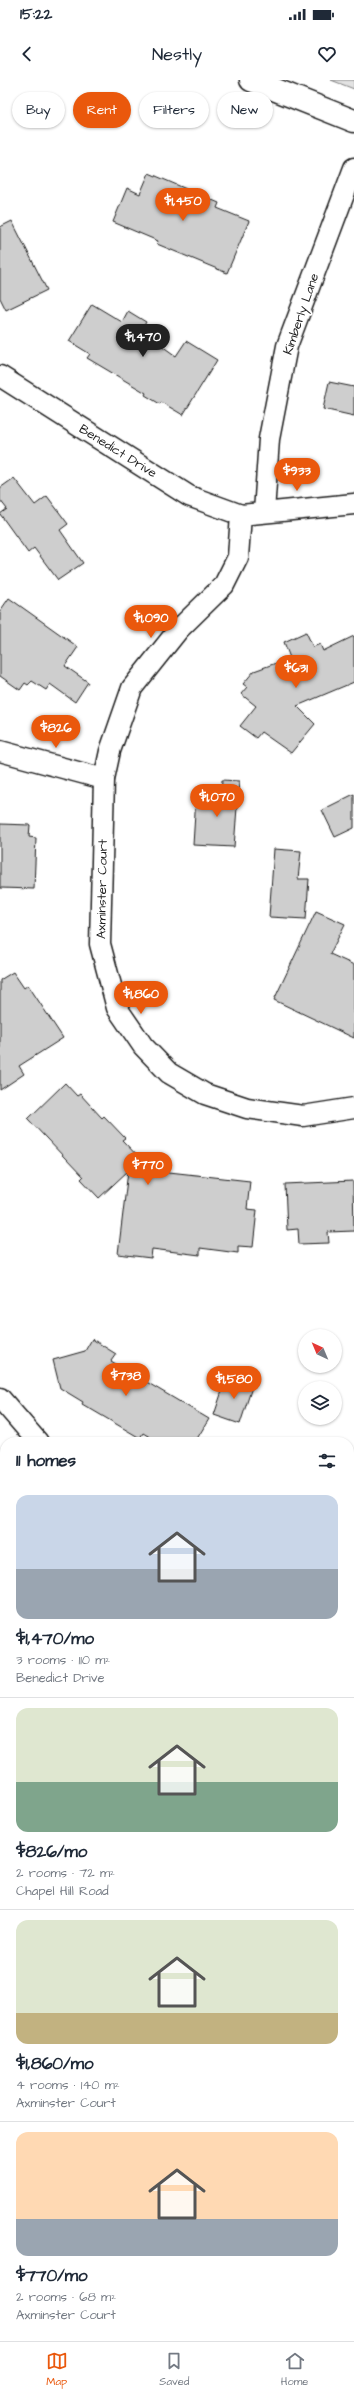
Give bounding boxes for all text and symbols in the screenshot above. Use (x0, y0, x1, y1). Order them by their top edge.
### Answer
text: 15:22 (20, 4, 52, 25)
text: Nestly (152, 42, 202, 67)
icon: back (16, 43, 38, 65)
icon: heart (316, 43, 338, 65)
chip: Buy (12, 92, 65, 128)
chip: Rent (73, 92, 131, 128)
chip: Filters (139, 92, 209, 128)
chip: New (217, 92, 273, 128)
pin: $1,450 (150, 188, 216, 222)
text: $1,450 (164, 192, 202, 210)
street label: Kimberly Lane (279, 271, 324, 357)
pin: $1,470 (110, 324, 176, 358)
text: $1,470 (125, 328, 161, 346)
street label: Benedict Drive (76, 420, 160, 482)
pin: $933 (273, 458, 321, 492)
text: $933 (283, 462, 311, 480)
pin: $1,090 (118, 605, 184, 639)
text: $1,090 (133, 609, 169, 627)
pin: $631 (272, 655, 320, 689)
text: $631 (284, 659, 308, 677)
pin: $826 (32, 715, 80, 749)
text: $826 (40, 719, 72, 737)
pin: $1,070 (184, 784, 250, 818)
text: $1,070 (199, 788, 235, 806)
street label: Axminster Court (92, 838, 112, 939)
pin: $1,860 (108, 981, 174, 1015)
text: $1,860 (123, 985, 159, 1003)
pin: $770 (124, 1152, 172, 1186)
text: $770 (132, 1156, 164, 1174)
north arrow (298, 1329, 342, 1373)
map controls (298, 1329, 342, 1425)
pin: $738 (102, 1363, 150, 1397)
pin: $1,580 (201, 1366, 267, 1400)
text: $738 (111, 1367, 141, 1385)
text: $1,580 (215, 1370, 253, 1388)
button: layers (298, 1381, 342, 1425)
text: 11 homes (16, 1449, 76, 1473)
icon: filters (316, 1450, 338, 1472)
icon: home (141, 1521, 213, 1593)
text: $1,470/mo (16, 1627, 94, 1651)
text: 3 rooms · 110 m² (16, 1651, 110, 1669)
text: Benedict Drive (16, 1669, 104, 1687)
icon: home (141, 1734, 213, 1806)
text: $826/mo (16, 1840, 87, 1864)
text: 2 rooms · 72 m² (16, 1864, 115, 1882)
text: Chapel Hill Road (16, 1882, 109, 1900)
icon: home (141, 1946, 213, 2018)
text: $1,860/mo (16, 2052, 94, 2076)
text: 4 rooms · 140 m² (16, 2076, 120, 2094)
text: Axminster Court (16, 2094, 116, 2112)
icon: home (141, 2158, 213, 2230)
text: $770/mo (16, 2264, 88, 2288)
text: 2 rooms · 68 m² (16, 2288, 116, 2306)
text: Axminster Court (16, 2306, 116, 2324)
tab: Map (46, 2350, 68, 2389)
tab: Saved (159, 2350, 189, 2389)
tab: Home (281, 2350, 308, 2389)

